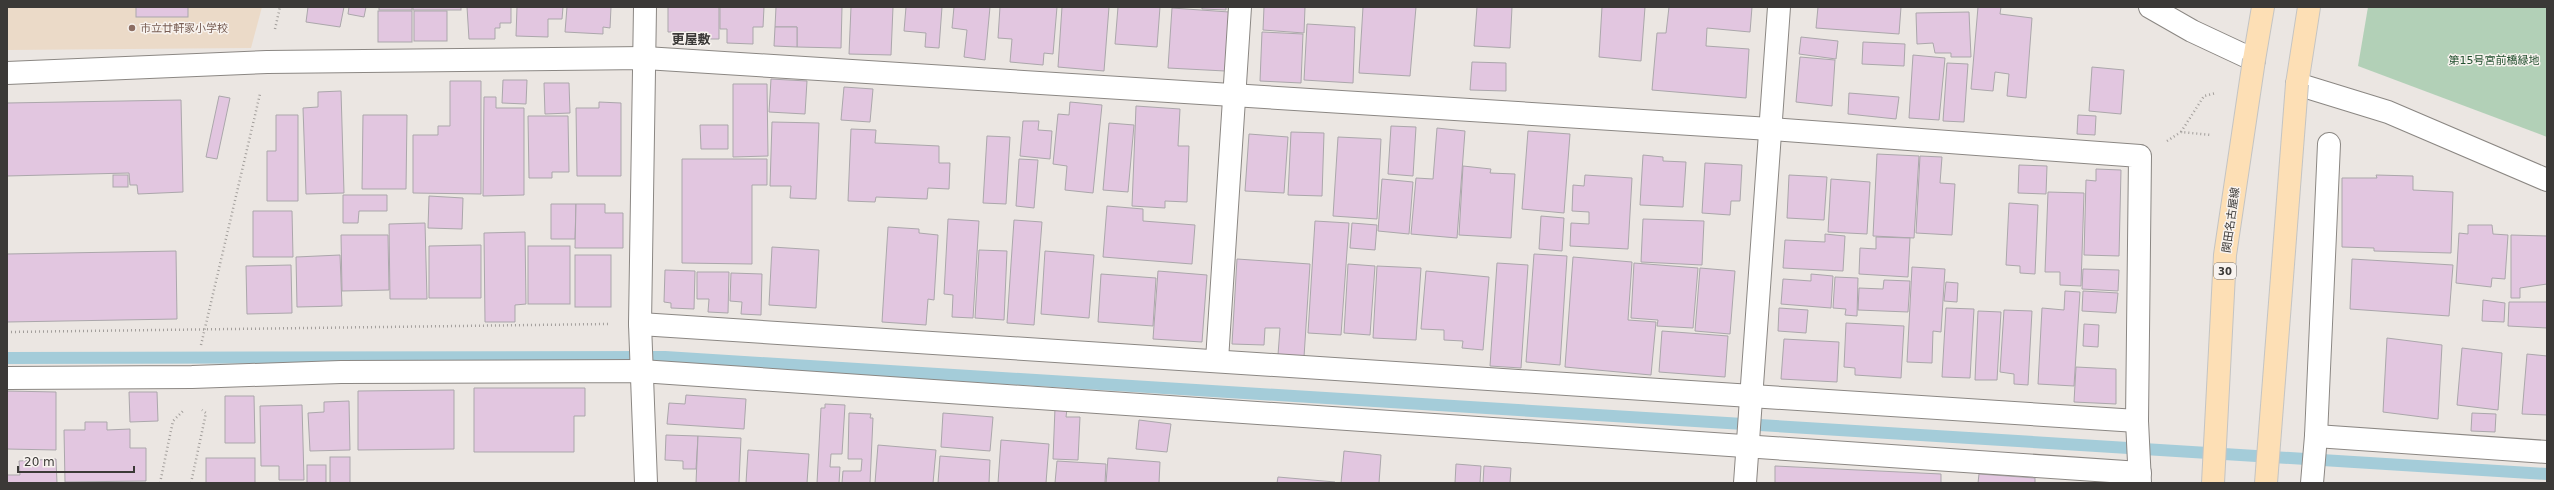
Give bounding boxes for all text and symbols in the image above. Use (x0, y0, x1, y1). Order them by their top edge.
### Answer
place label: 市立廿軒家小学校 (140, 22, 228, 35)
marker: 市立廿軒家小学校 (127, 23, 137, 33)
district label: 更屋敷 (671, 32, 711, 47)
park label: 第15号宮前橋緑地 (2449, 54, 2540, 67)
street label: 関田名古屋線 (2220, 186, 2242, 254)
road number: 30 (2214, 263, 2236, 279)
scale bar (18, 448, 134, 474)
text: 20 m (24, 455, 55, 469)

